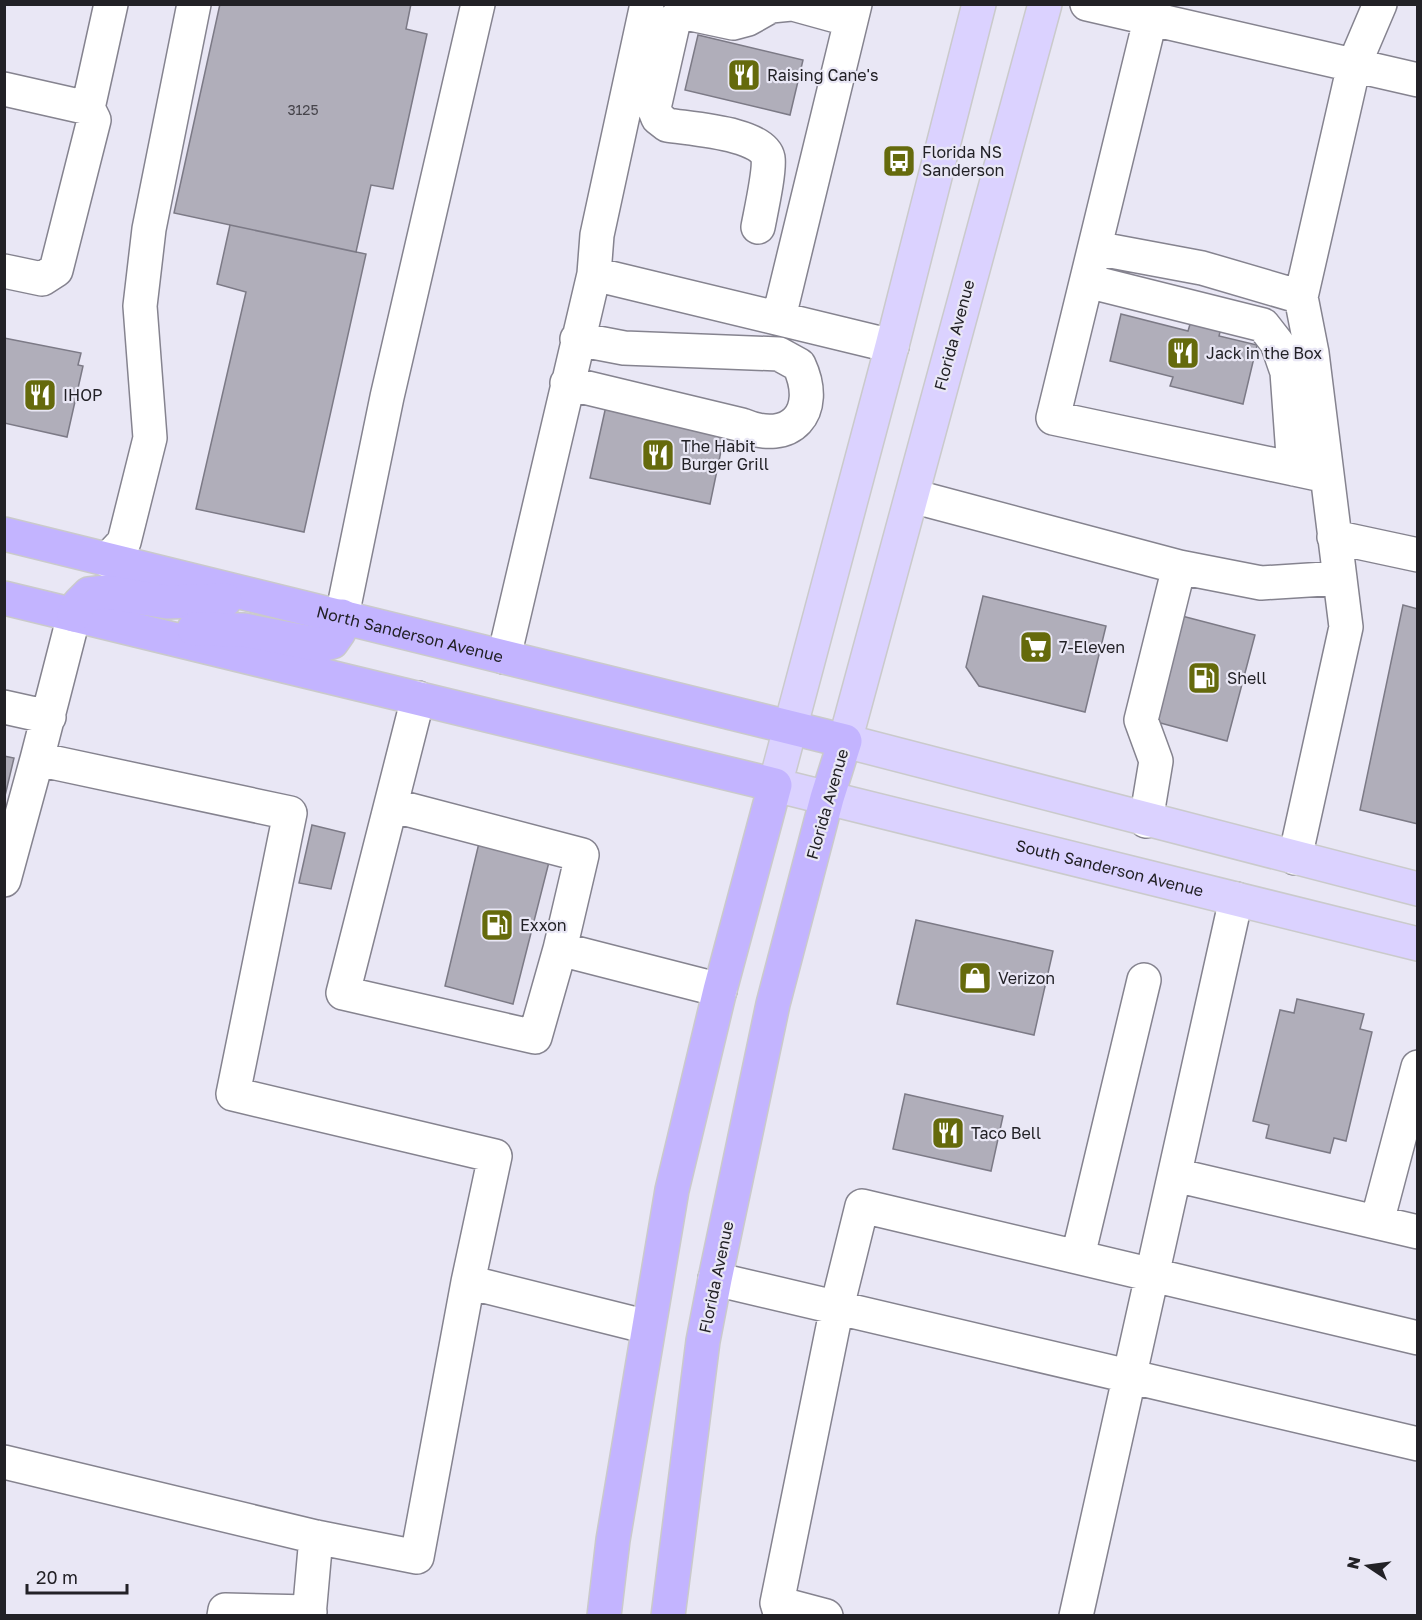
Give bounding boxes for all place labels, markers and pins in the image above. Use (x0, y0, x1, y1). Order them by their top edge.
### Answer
restaurant icon: Raising Cane's (726, 57, 762, 93)
place label: Raising Cane's (767, 65, 878, 85)
place label: Florida NS Sanderson (922, 142, 1004, 180)
bus stop icon: Florida NS Sanderson (881, 143, 917, 179)
restaurant icon: Jack in the Box (1165, 335, 1201, 371)
place label: Jack in the Box (1206, 343, 1322, 363)
restaurant icon: IHOP (22, 377, 58, 413)
place label: IHOP (63, 385, 103, 405)
place label: The Habit Burger Grill (681, 436, 769, 474)
restaurant icon: The Habit Burger Grill (640, 437, 676, 473)
supermarket icon: 7-Eleven (1018, 629, 1054, 665)
place label: 7-Eleven (1059, 637, 1125, 657)
fuel station icon: Shell (1186, 660, 1222, 696)
place label: Shell (1227, 668, 1267, 688)
fuel station icon: Exxon (479, 907, 515, 943)
place label: Exxon (520, 915, 567, 935)
shop icon: Verizon (957, 960, 993, 996)
place label: Verizon (998, 968, 1055, 988)
restaurant icon: Taco Bell (930, 1115, 966, 1151)
place label: Taco Bell (971, 1123, 1041, 1143)

